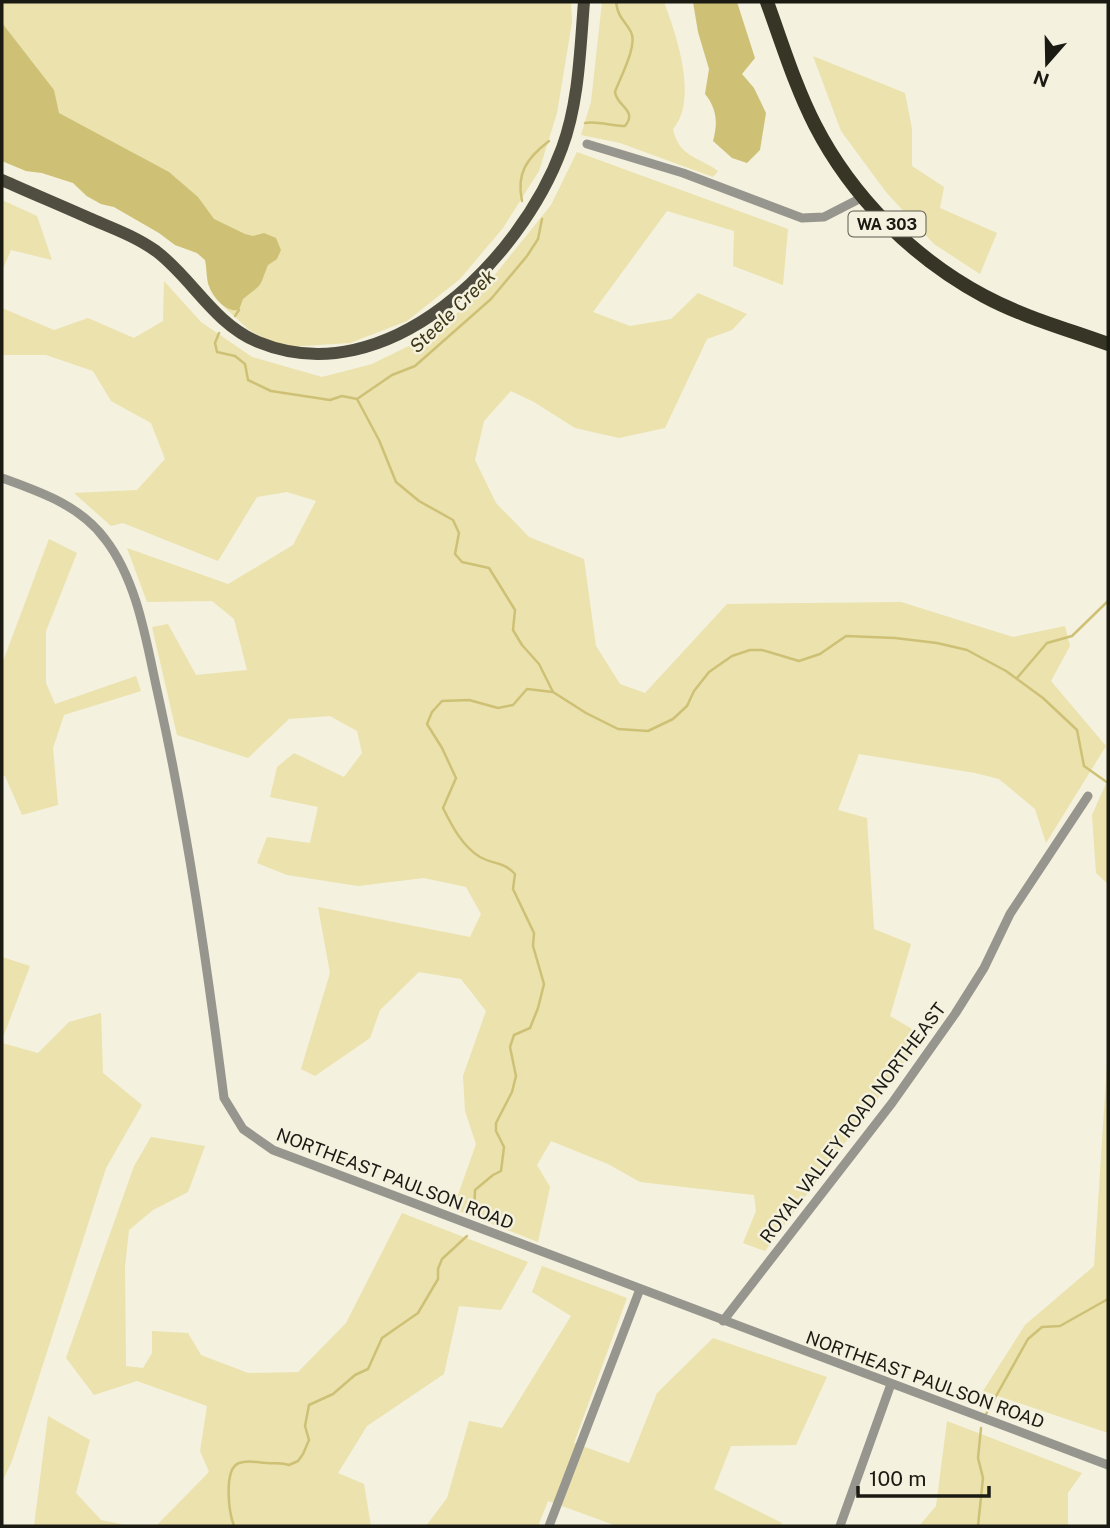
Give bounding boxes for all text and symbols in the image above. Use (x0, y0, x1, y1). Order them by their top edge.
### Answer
north arrow (1012, 28, 1082, 98)
text: N (1030, 66, 1052, 92)
road number: WA 303 (848, 212, 926, 236)
water label: Steele Creek (405, 264, 500, 357)
street label: ROYAL VALLEY ROAD NORTHEAST (755, 998, 950, 1247)
street label: NORTHEAST PAULSON ROAD (274, 1124, 517, 1234)
street label: NORTHEAST PAULSON ROAD (803, 1327, 1047, 1433)
scale bar (858, 1454, 989, 1498)
text: 100 m (869, 1466, 926, 1491)

